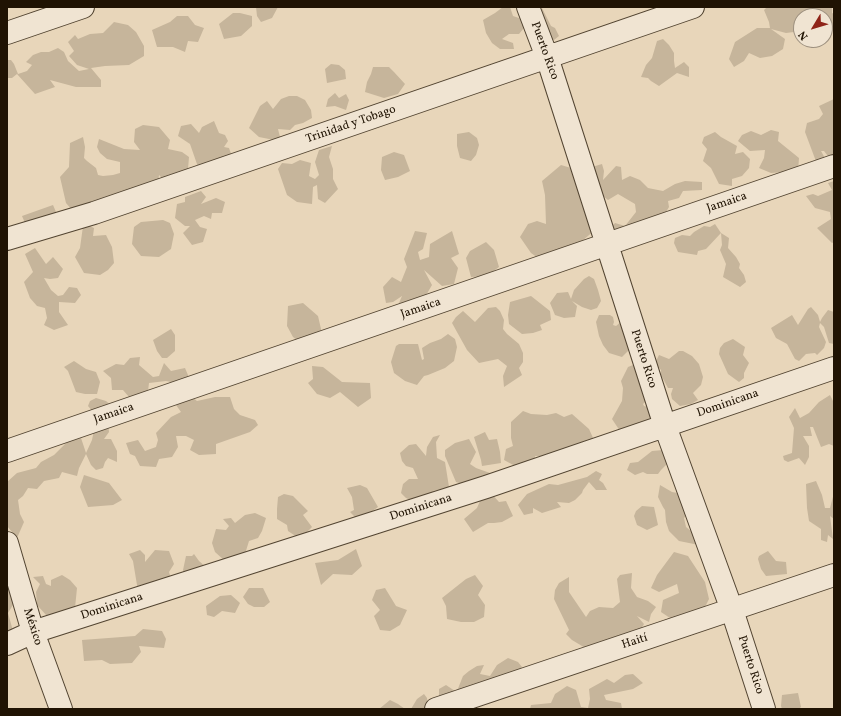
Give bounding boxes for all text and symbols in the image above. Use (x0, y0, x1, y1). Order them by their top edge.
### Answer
north arrow (793, 8, 833, 48)
street label: Puerto Rico (527, 20, 561, 82)
text: N (796, 27, 812, 43)
street label: Trinidad y Tobago (304, 103, 398, 147)
street label: Jamaica (705, 189, 749, 217)
street label: Jamaica (399, 295, 443, 323)
street label: Puerto Rico (627, 328, 659, 390)
street label: Dominicana (695, 387, 761, 421)
street label: Jamaica (92, 400, 136, 428)
street label: Dominicana (388, 491, 454, 525)
street label: Dominicana (79, 590, 145, 624)
street label: México (19, 607, 45, 647)
street label: Haití (620, 631, 650, 653)
street label: Puerto Rico (734, 634, 766, 696)

